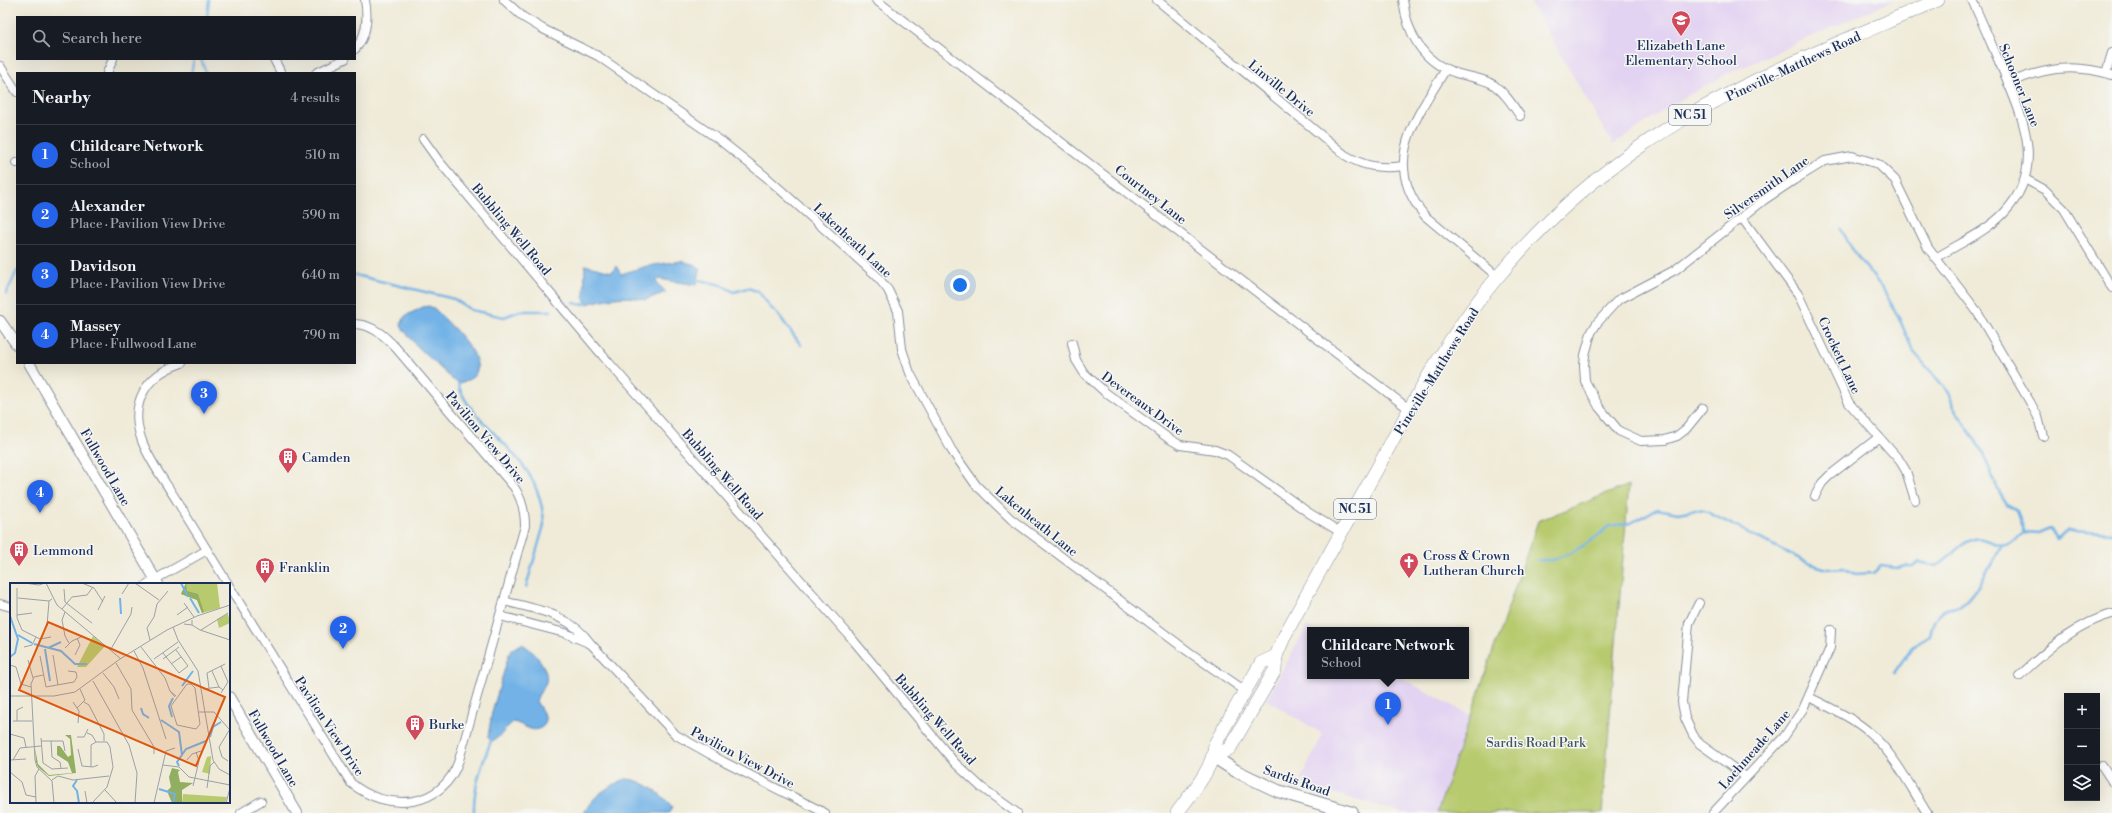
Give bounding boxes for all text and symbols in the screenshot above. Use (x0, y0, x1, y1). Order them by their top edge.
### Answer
school or university icon: Elizabeth Lane Elementary School (1670, 9, 1692, 37)
search box (16, 16, 356, 60)
icon: search (30, 27, 52, 49)
street label: Pineville-Matthews Road (1723, 28, 1864, 105)
text: Search here (62, 29, 142, 48)
place label: Elizabeth Lane Elementary School (1625, 38, 1737, 69)
street label: Schooner Lane (1995, 41, 2043, 130)
street label: Linville Drive (1245, 57, 1318, 121)
text: Nearby (32, 87, 91, 109)
text: 4 results (290, 90, 340, 106)
road number: NC 51 (1669, 105, 1711, 125)
text: Childcare Network (70, 137, 203, 156)
text: 1 (42, 147, 48, 163)
text: 510 m (305, 147, 340, 163)
street label: Silversmith Lane (1721, 152, 1812, 223)
text: School (70, 156, 110, 172)
street label: Courtney Lane (1111, 162, 1190, 228)
street label: Bubbling Well Road (468, 180, 555, 279)
text: Alexander (70, 197, 145, 216)
street label: Lakenheath Lane (810, 200, 895, 282)
text: 2 (41, 207, 49, 223)
text: 590 m (302, 207, 340, 223)
text: Place · Pavilion View Drive (70, 216, 225, 232)
text: Davidson (70, 257, 136, 276)
text: 3 (41, 267, 49, 283)
text: 640 m (301, 267, 340, 283)
your location (950, 275, 970, 295)
text: Place · Pavilion View Drive (70, 276, 225, 292)
street label: Pineville-Matthews Road (1391, 304, 1483, 438)
street label: Crockett Lane (1814, 314, 1864, 397)
text: Massey (70, 317, 120, 336)
text: 4 (41, 327, 49, 343)
text: 790 m (303, 327, 340, 343)
text: Place · Fullwood Lane (70, 336, 197, 352)
street label: Devereaux Drive (1098, 369, 1187, 439)
pin: 3 (191, 381, 217, 414)
street label: Pavilion View Drive (442, 388, 529, 487)
street label: Bubbling Well Road (678, 425, 766, 524)
street label: Fullwood Lane (77, 426, 134, 509)
building icon: Camden (277, 446, 299, 474)
place label: Camden (302, 450, 351, 466)
pin: 4 (27, 480, 53, 513)
street label: Lakenheath Lane (992, 484, 1081, 560)
road number: NC 51 (1334, 499, 1376, 519)
building icon: Lemmond (8, 539, 30, 567)
place label: Lemmond (33, 543, 94, 559)
place label: Cross & Crown Lutheran Church (1423, 548, 1525, 579)
church icon: Cross & Crown Lutheran Church (1398, 551, 1420, 579)
building icon: Franklin (254, 556, 276, 584)
place label: Franklin (279, 560, 330, 576)
inset map (10, 583, 230, 803)
pin: 2 (330, 616, 356, 649)
popup (1307, 627, 1469, 679)
text: Childcare Network (1321, 636, 1455, 655)
text: School (1321, 655, 1361, 671)
street label: Bubbling Well Road (891, 670, 979, 769)
street label: Pavilion View Drive (291, 674, 368, 780)
pin: 1 (1375, 692, 1401, 725)
map controls (2064, 693, 2100, 801)
button: + (2064, 693, 2100, 729)
street label: Lochmeade Lane (1716, 706, 1794, 793)
street label: Fullwood Lane (245, 707, 302, 790)
building icon: Burke (404, 713, 426, 741)
place label: Burke (428, 717, 465, 733)
street label: Pavilion View Drive (688, 724, 798, 792)
button: − (2064, 729, 2100, 765)
park label: Sardis Road Park (1486, 735, 1587, 751)
street label: Sardis Road (1261, 762, 1333, 800)
button: layers (2064, 765, 2100, 801)

